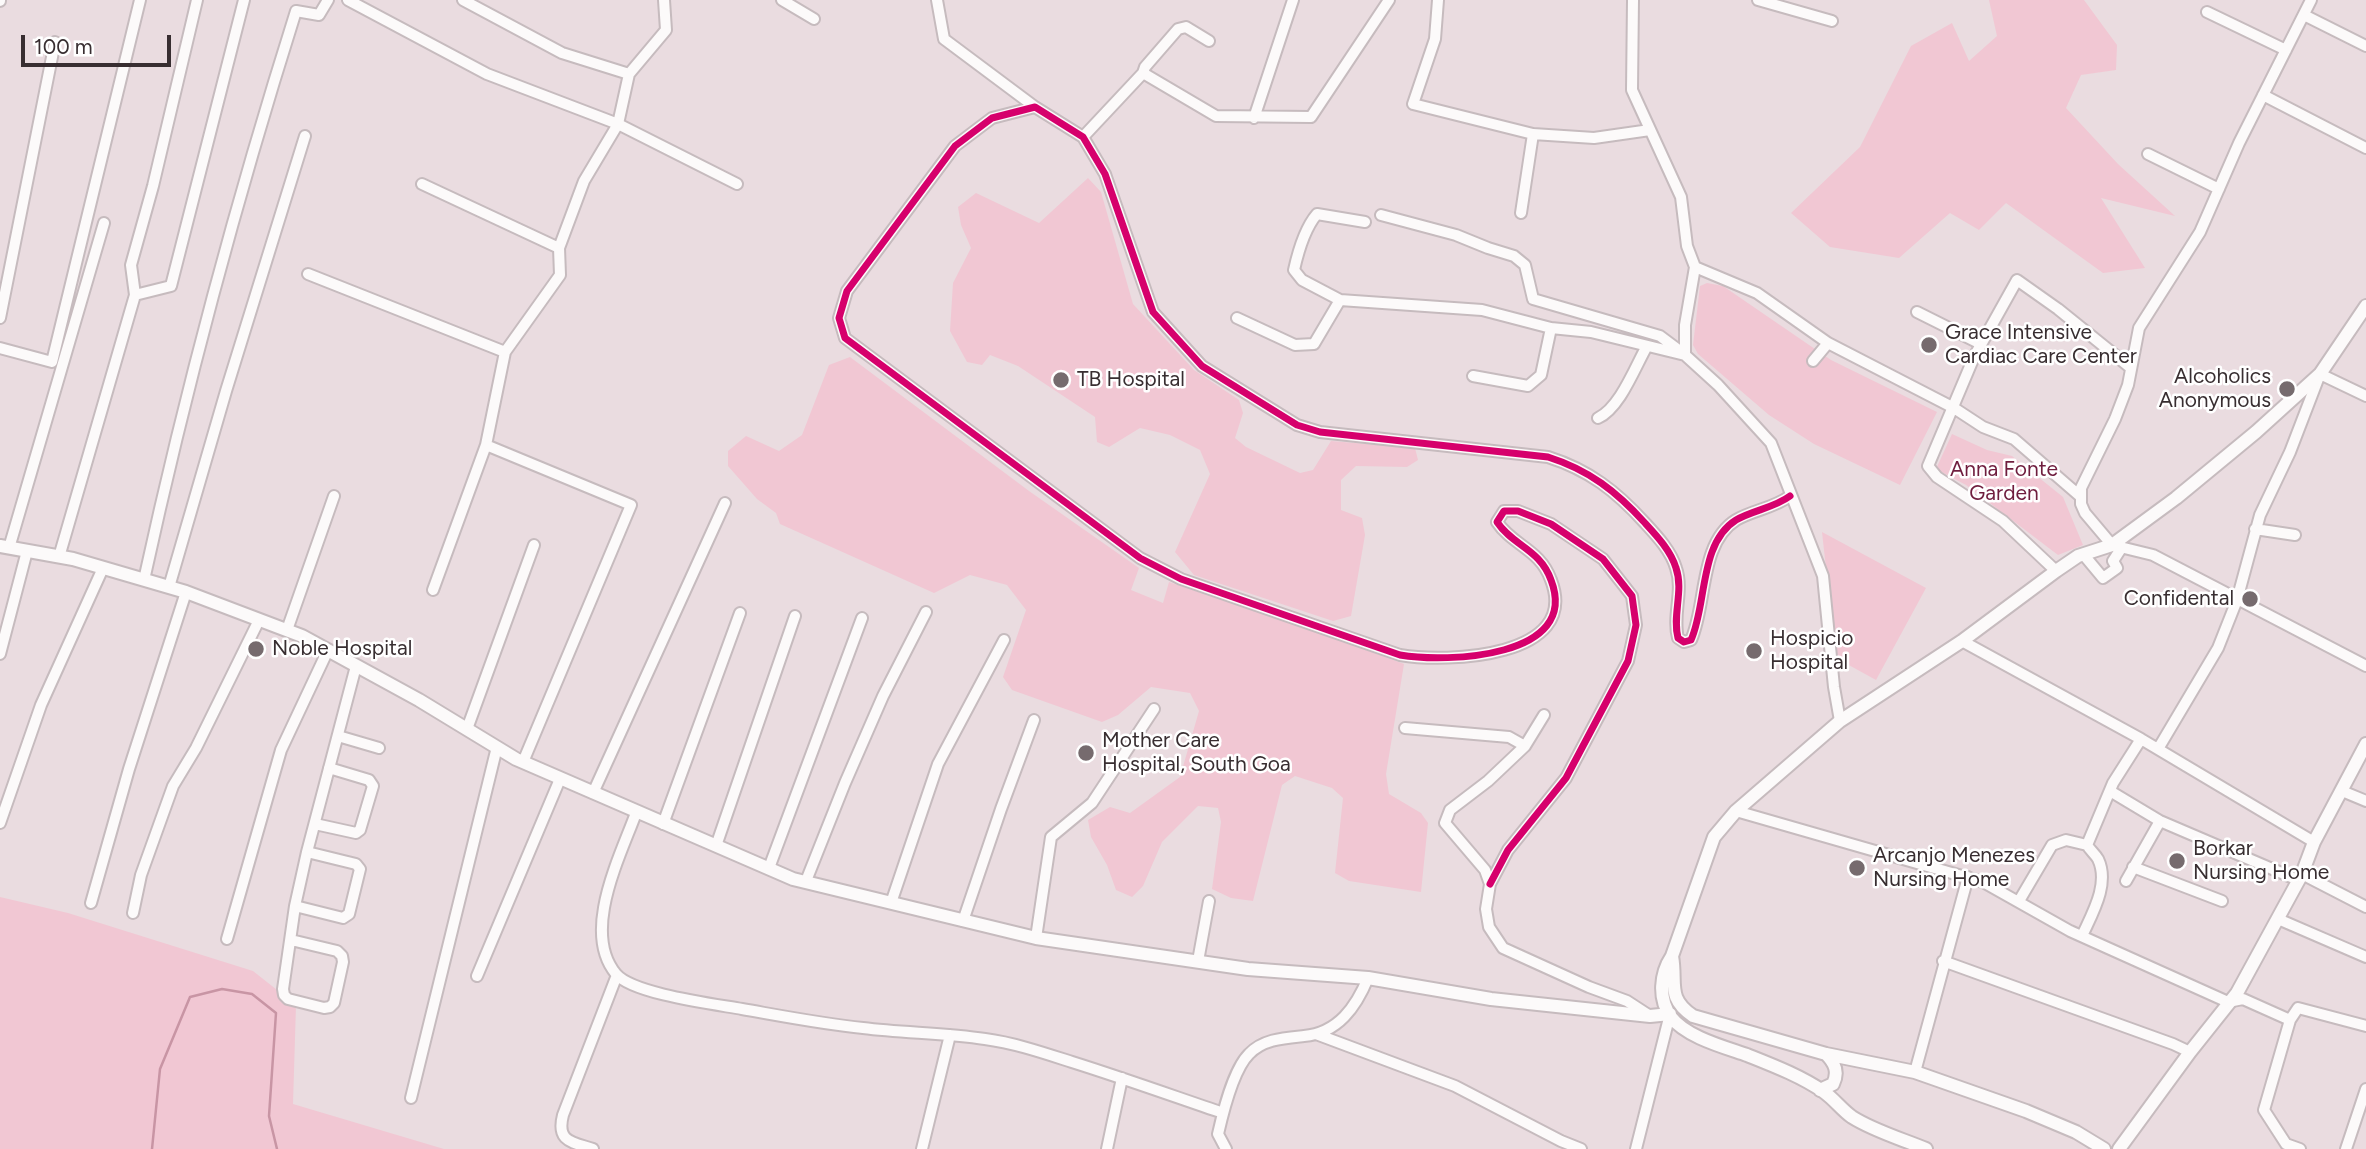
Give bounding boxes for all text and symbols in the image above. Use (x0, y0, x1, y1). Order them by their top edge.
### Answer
scale bar (24, 21, 175, 65)
text: 100 m (34, 34, 93, 59)
place label: Grace Intensive Cardiac Care Center (1945, 320, 2137, 370)
marker: Grace Intensive Cardiac Care Center (1919, 335, 1939, 355)
place label: Alcoholics Anonymous (2159, 364, 2271, 414)
place label: TB Hospital (1077, 367, 1185, 393)
marker: TB Hospital (1051, 370, 1071, 390)
marker: Alcoholics Anonymous (2277, 379, 2297, 399)
park label: Anna Fonte Garden (1950, 457, 2058, 507)
place label: Confidental (2124, 586, 2234, 612)
marker: Confidental (2240, 589, 2260, 609)
place label: Hospicio Hospital (1770, 626, 1853, 676)
place label: Noble Hospital (272, 636, 412, 662)
marker: Noble Hospital (246, 639, 266, 659)
marker: Hospicio Hospital (1744, 641, 1764, 661)
place label: Mother Care Hospital, South Goa (1102, 728, 1291, 778)
marker: Mother Care Hospital, South Goa (1076, 743, 1096, 763)
place label: Borkar Nursing Home (2193, 836, 2329, 886)
place label: Arcanjo Menezes Nursing Home (1873, 843, 2035, 893)
marker: Borkar Nursing Home (2167, 851, 2187, 871)
marker: Arcanjo Menezes Nursing Home (1847, 858, 1867, 878)

